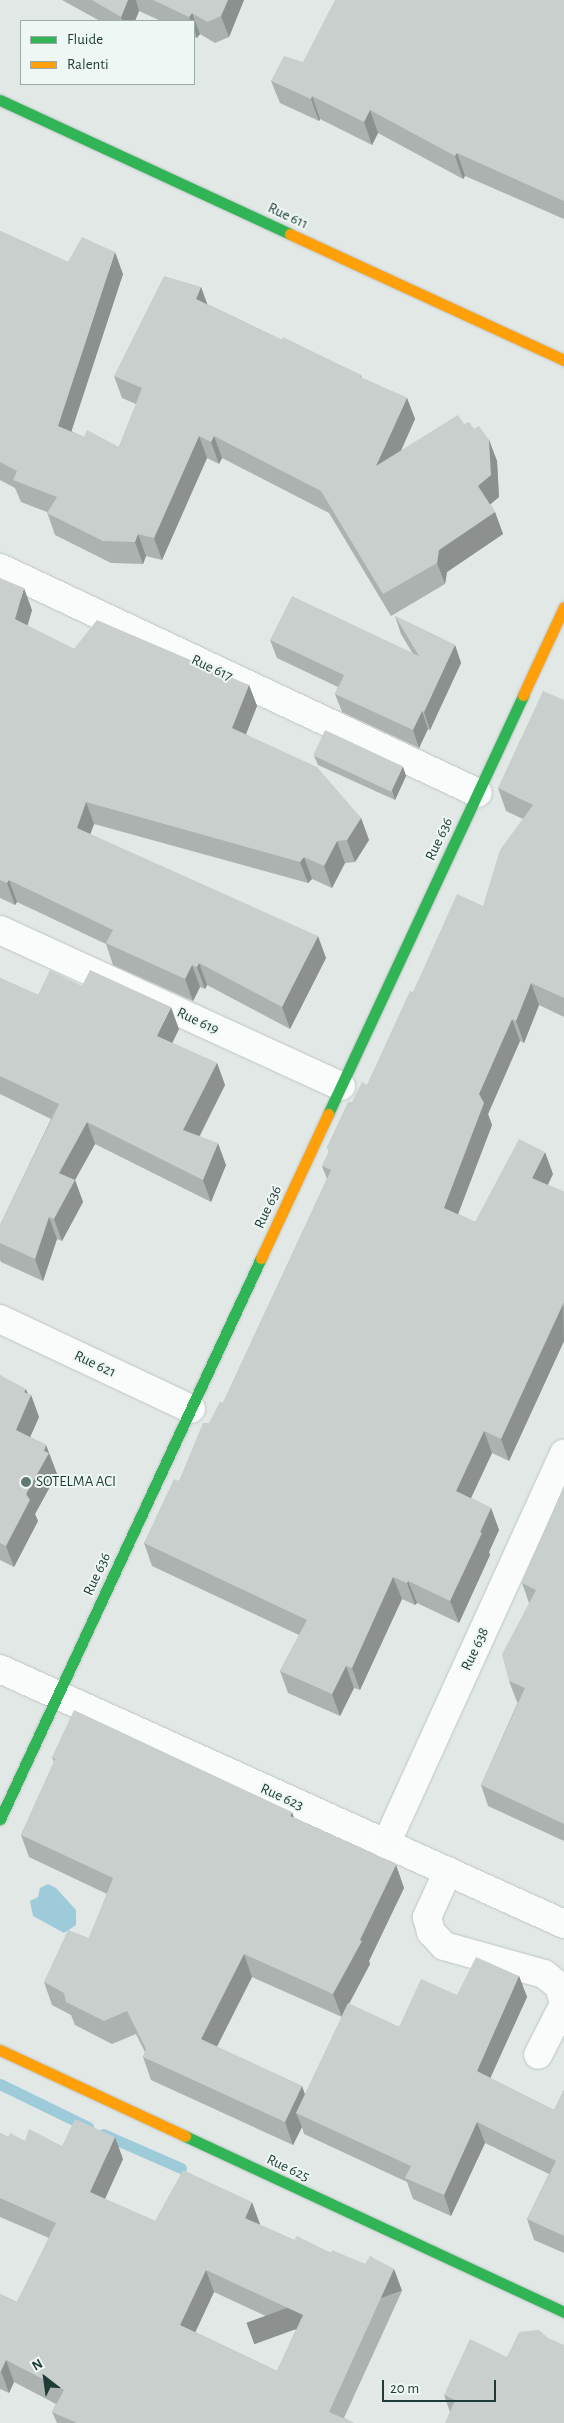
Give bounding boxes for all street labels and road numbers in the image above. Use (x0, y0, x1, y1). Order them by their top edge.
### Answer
street label: Rue 611 (265, 199, 311, 233)
street label: Rue 617 (188, 651, 236, 685)
street label: Rue 636 (421, 815, 457, 863)
street label: Rue 619 (174, 1003, 222, 1039)
street label: Rue 636 (250, 1183, 286, 1231)
street label: Rue 621 (71, 1347, 119, 1381)
street label: Rue 636 (79, 1550, 115, 1598)
street label: Rue 638 (457, 1625, 493, 1673)
street label: Rue 623 (258, 1780, 306, 1814)
street label: Rue 625 (264, 2150, 312, 2186)

